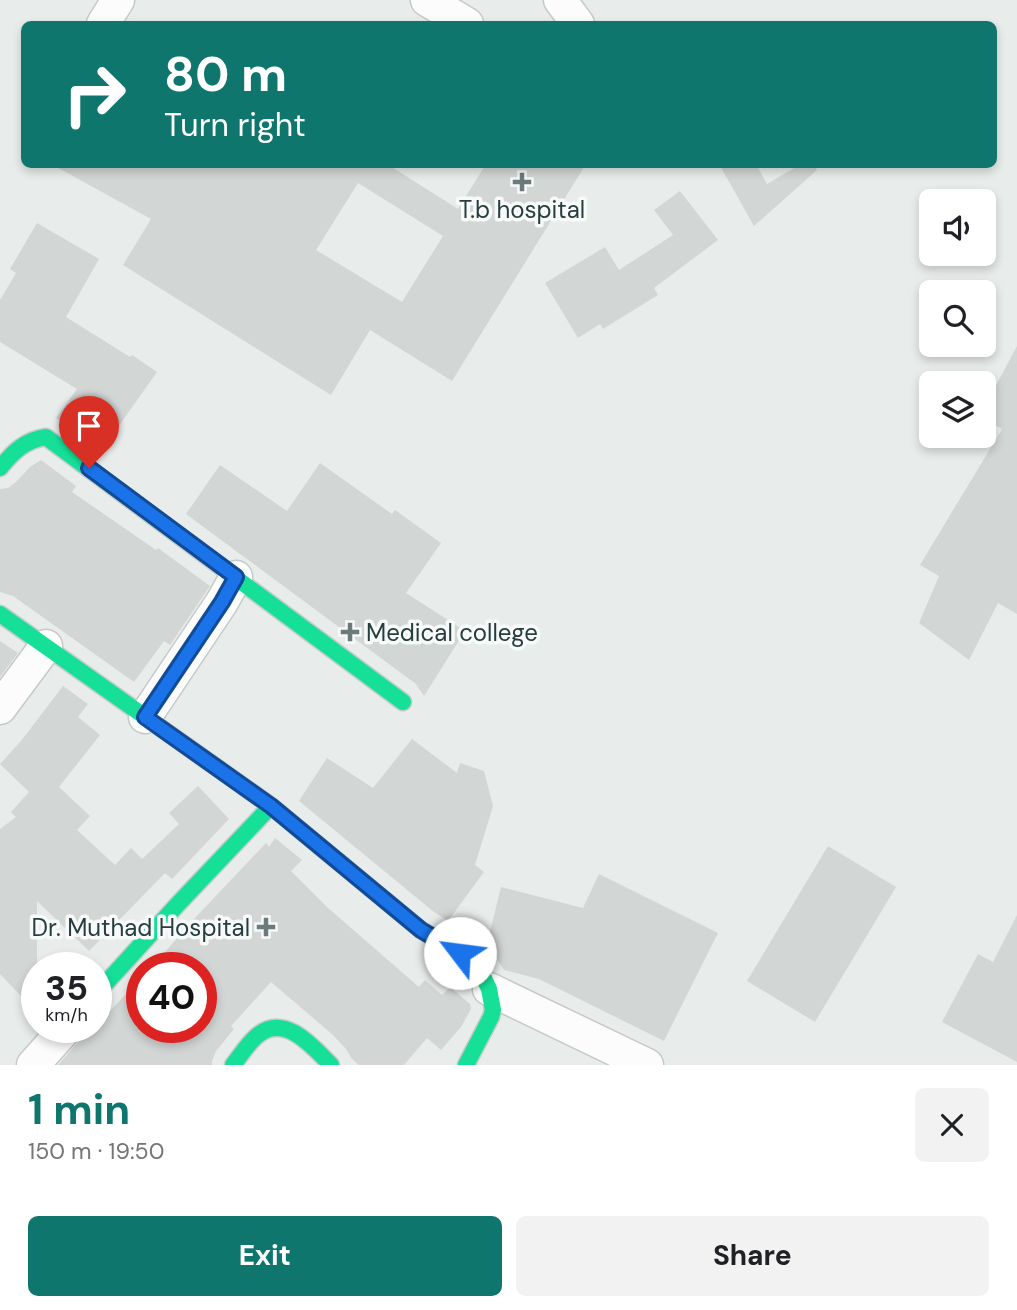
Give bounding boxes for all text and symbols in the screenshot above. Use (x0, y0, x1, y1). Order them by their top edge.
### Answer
text: 80 m (164, 42, 287, 106)
icon: right (49, 49, 140, 140)
text: Turn right (164, 104, 306, 146)
marker: T.b hospital (512, 172, 532, 192)
map controls (919, 189, 996, 448)
button: sound (919, 189, 996, 266)
place label: T.b hospital (459, 194, 585, 225)
button: search (919, 280, 996, 357)
button: layers (919, 371, 996, 448)
pin (59, 396, 119, 468)
icon: arrive (70, 407, 108, 445)
place label: Medical college (366, 617, 538, 648)
marker: Medical college (340, 622, 360, 642)
place label: Dr. Muthad Hospital (32, 912, 250, 943)
position arrow (423, 916, 497, 990)
marker: Dr. Muthad Hospital (256, 917, 276, 937)
speed limit sign: 40 (126, 952, 217, 1043)
text: 35 (45, 965, 88, 1011)
text: km/h (45, 1003, 88, 1027)
text: 1 min (28, 1082, 130, 1137)
button: close (915, 1088, 989, 1162)
text: 150 m · 19:50 (28, 1136, 164, 1166)
button: Exit (28, 1216, 502, 1296)
button: Share (516, 1216, 989, 1296)

